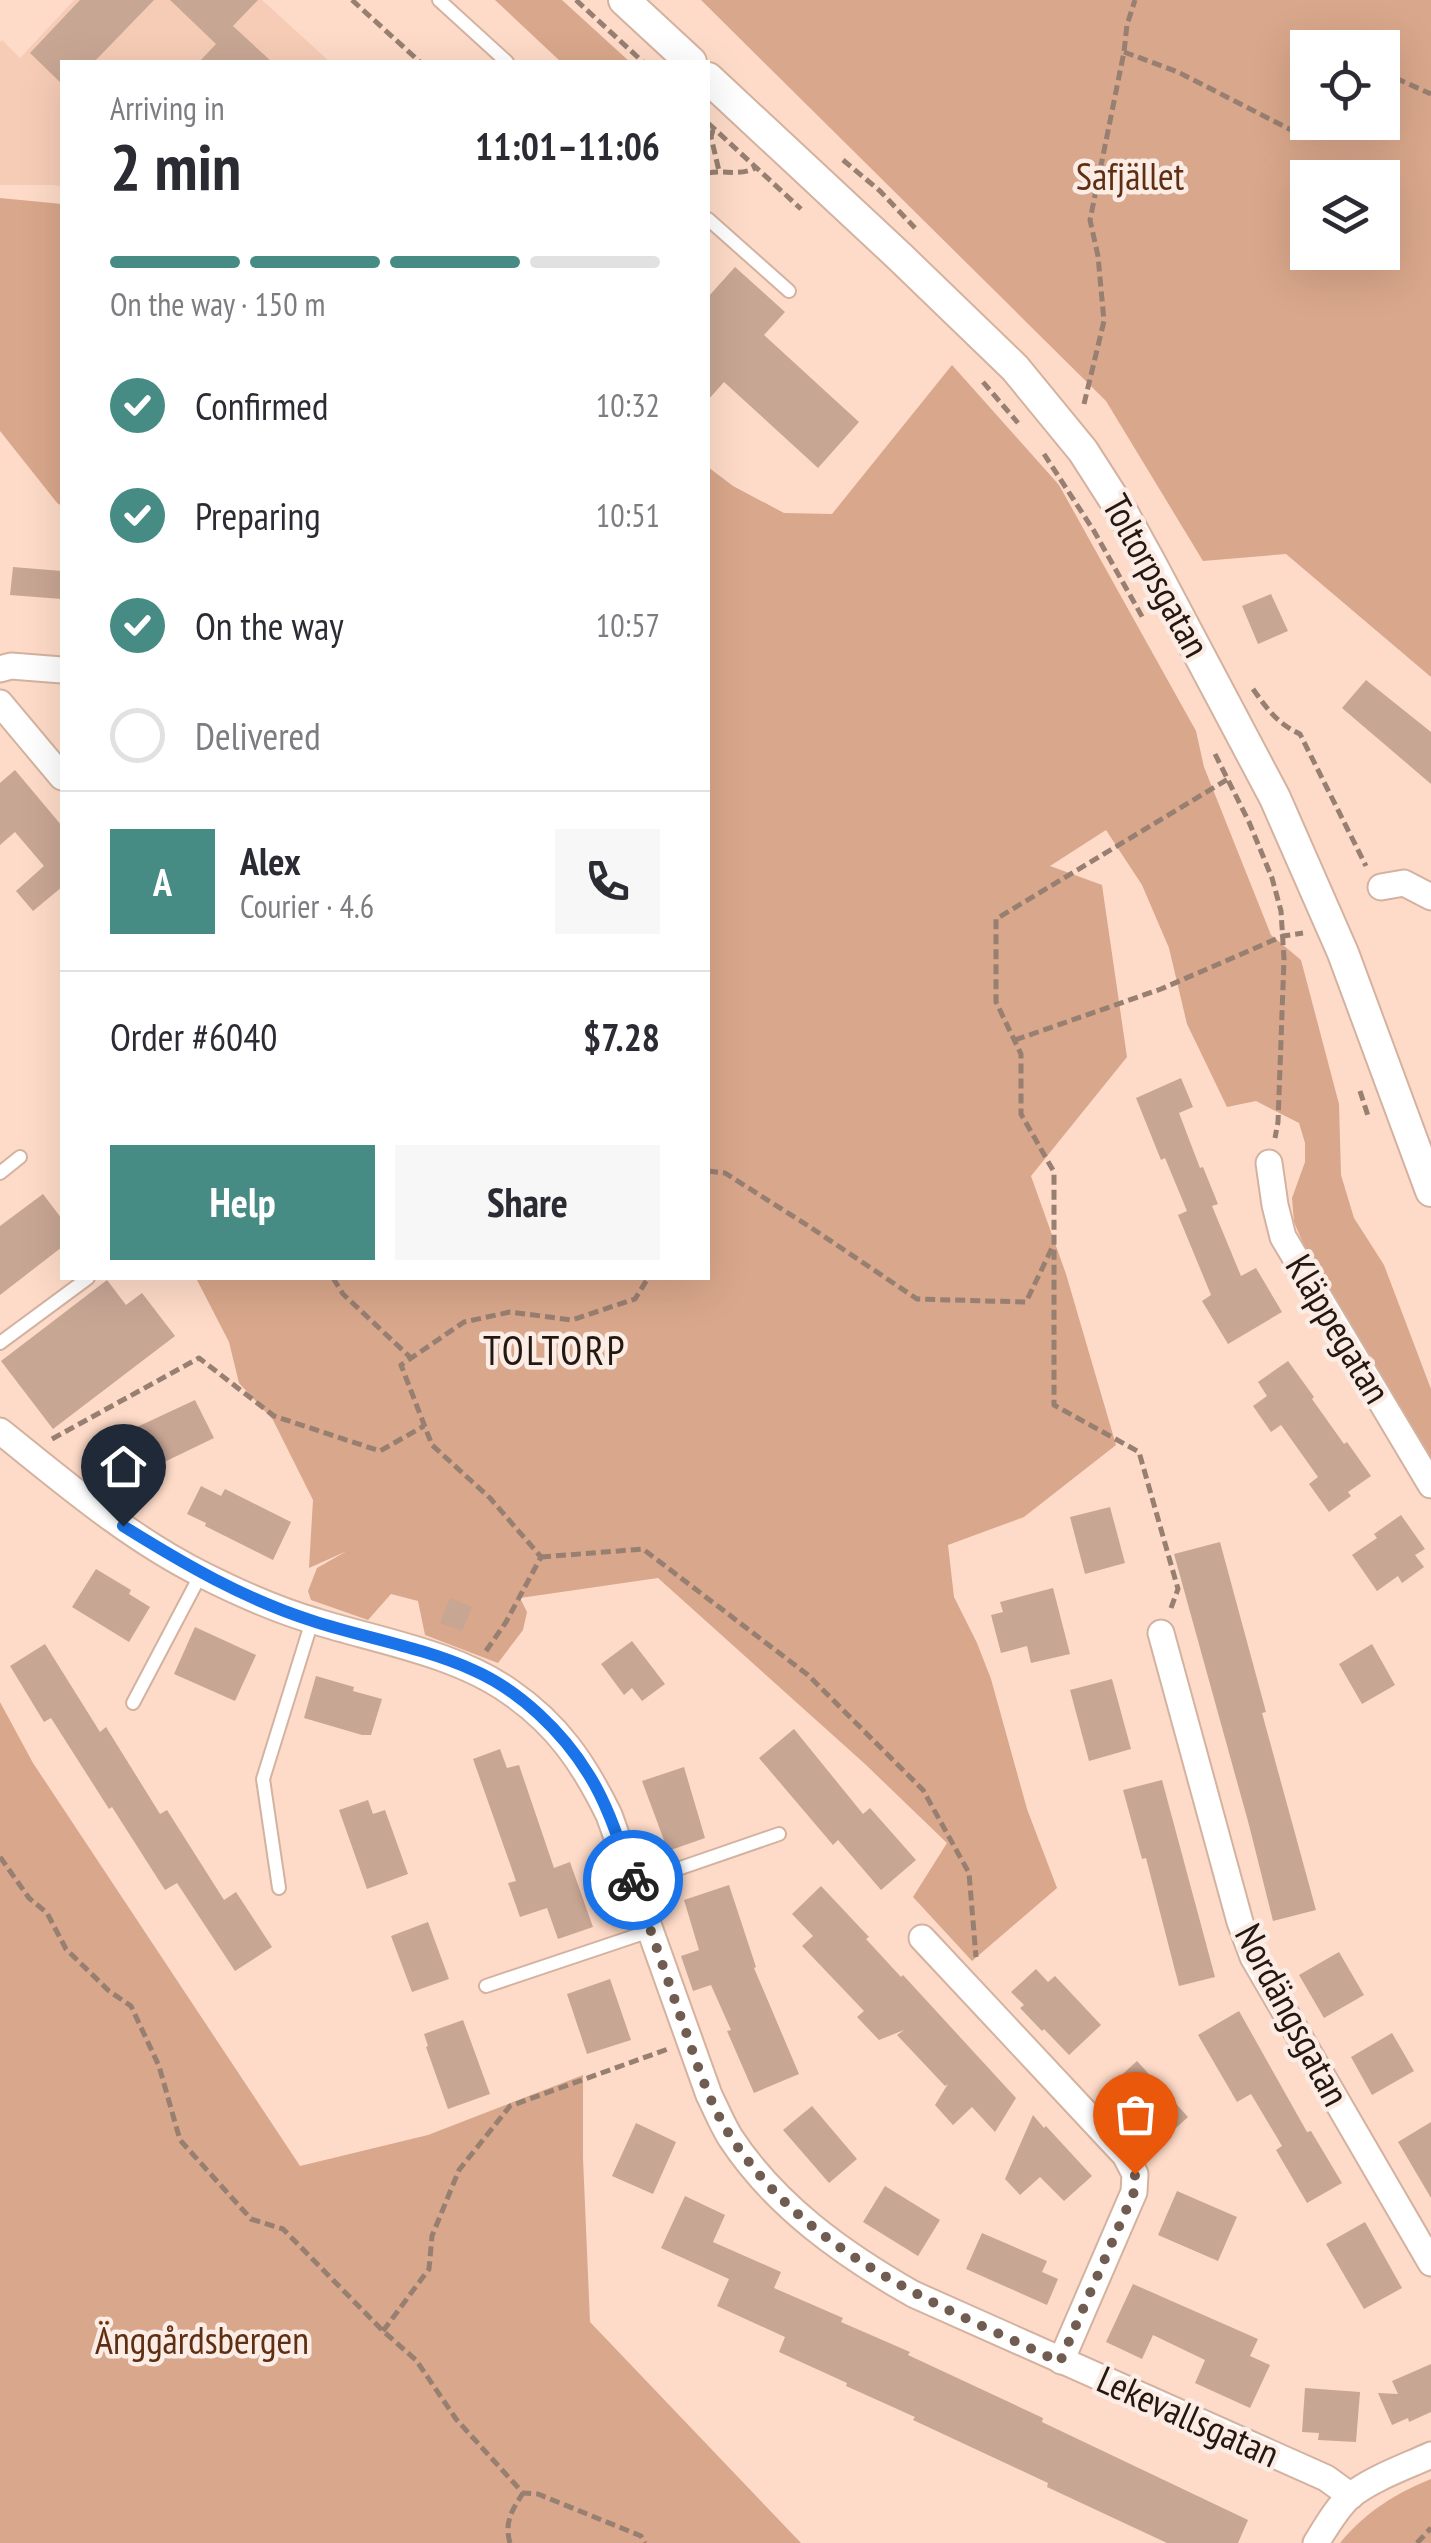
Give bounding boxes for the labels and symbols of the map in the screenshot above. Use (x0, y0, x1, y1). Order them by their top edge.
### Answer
park label: Safjället (1076, 151, 1185, 200)
street label: Toltorpsgatan (1093, 485, 1222, 665)
street label: Kläppegatan (1276, 1245, 1403, 1412)
district label: TOLTORP (483, 1324, 627, 1376)
pin (81, 1424, 166, 1527)
courier (583, 1830, 683, 1930)
street label: Nordängsgatan (1225, 1915, 1362, 2114)
pin (1093, 2072, 1178, 2175)
park label: Änggårdsbergen (95, 2315, 309, 2364)
street label: Lekevallsgatan (1090, 2354, 1287, 2477)

